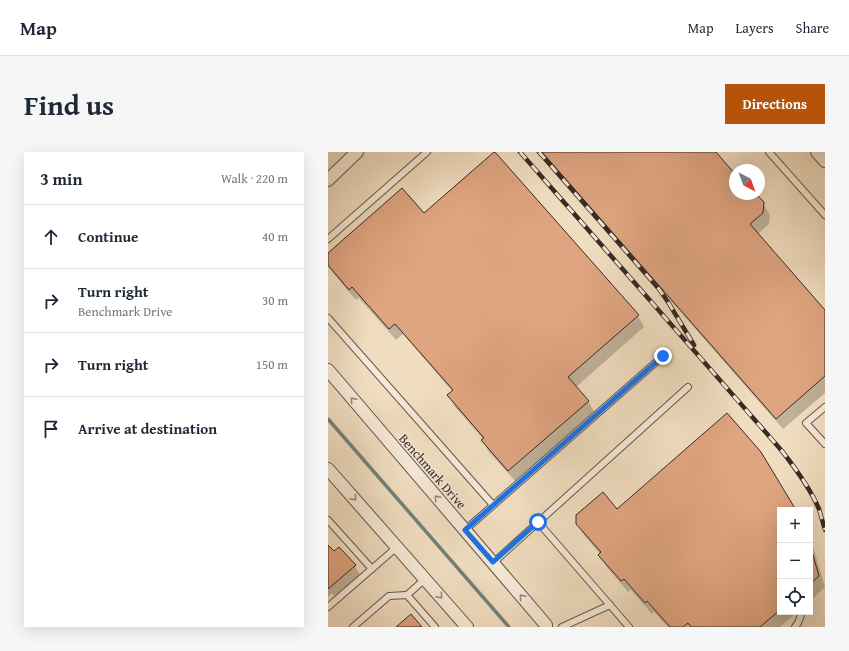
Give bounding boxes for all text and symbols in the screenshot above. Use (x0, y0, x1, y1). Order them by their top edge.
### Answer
text: Map (20, 14, 57, 42)
text: Map (688, 18, 714, 38)
text: Layers (736, 18, 774, 38)
text: Share (796, 18, 829, 38)
text: Find us (24, 84, 114, 125)
button: Directions (725, 84, 825, 124)
north arrow (729, 164, 765, 200)
text: 3 min (40, 166, 82, 191)
text: Walk · 220 m (221, 169, 288, 188)
icon: ahead (40, 226, 62, 248)
text: Continue (78, 226, 139, 247)
text: 40 m (262, 227, 288, 246)
text: Turn right (78, 281, 149, 302)
icon: right (40, 290, 62, 312)
text: 30 m (262, 291, 288, 310)
text: Benchmark Drive (78, 302, 172, 321)
route end (654, 347, 672, 365)
icon: right (40, 354, 62, 376)
text: Turn right (78, 354, 149, 375)
text: 150 m (256, 355, 288, 374)
one-way arrow (350, 397, 357, 404)
icon: arrive (40, 418, 62, 440)
text: Arrive at destination (78, 418, 217, 439)
street label: Benchmark Drive (394, 429, 471, 513)
one-way arrow (349, 493, 356, 501)
one-way arrow (435, 496, 442, 503)
map controls (777, 507, 813, 615)
button: + (777, 507, 813, 543)
route start (529, 513, 547, 531)
button: − (777, 543, 813, 579)
button: locate (777, 579, 813, 615)
one-way arrow (435, 591, 442, 598)
one-way arrow (520, 594, 527, 602)

